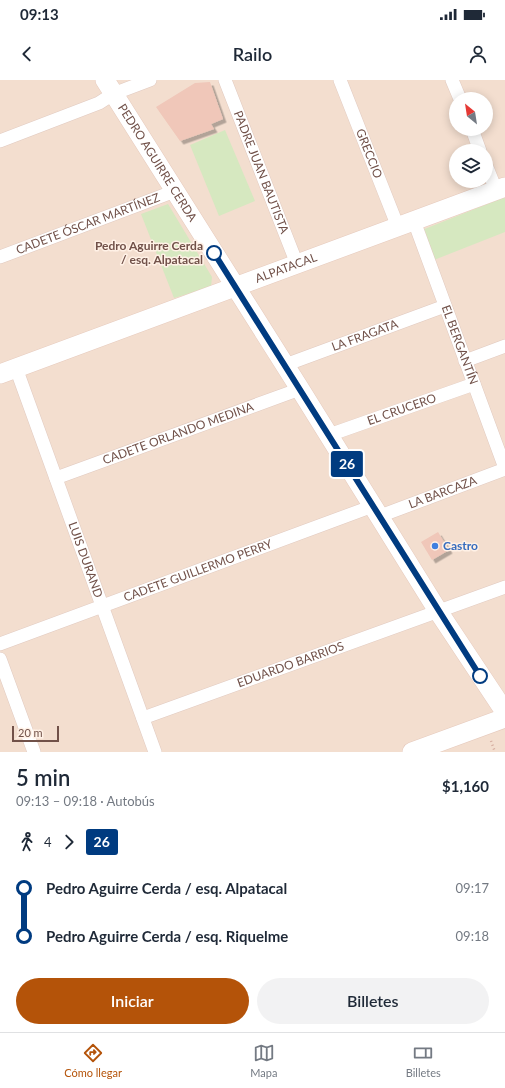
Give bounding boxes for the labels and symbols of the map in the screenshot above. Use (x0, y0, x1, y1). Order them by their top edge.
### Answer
north arrow (449, 92, 493, 136)
street label: PEDRO AGUIRRE CERDA (115, 101, 201, 225)
street label: PADRE JUAN BAUTISTA (231, 108, 293, 237)
street label: GRECCIO (353, 126, 386, 181)
street label: CADETE ÓSCAR MARTÍNEZ (14, 189, 162, 257)
place label: Pedro Aguirre Cerda / esq. Alpatacal (95, 238, 203, 267)
marker: Pedro Aguirre Cerda / esq. Alpatacal (206, 245, 222, 261)
street label: ALPATACAL (253, 249, 319, 286)
street label: EL BERGANTÍN (439, 303, 482, 387)
street label: LA FRAGATA (329, 316, 401, 354)
street label: EL CRUCERO (365, 390, 438, 428)
street label: CADETE ORLANDO MEDINA (100, 398, 256, 467)
line badge: 26 (329, 451, 365, 477)
street label: LA BARCAZA (406, 472, 480, 512)
street label: LUIS DURAND (65, 520, 107, 600)
street label: CADETE GUILLERMO PERRY (121, 536, 275, 605)
place label: Castro (443, 538, 478, 553)
marker: Castro (430, 541, 440, 551)
street label: EDUARDO BARRIOS (235, 638, 346, 690)
unlabelled marker (472, 668, 488, 684)
scale bar (12, 724, 59, 743)

